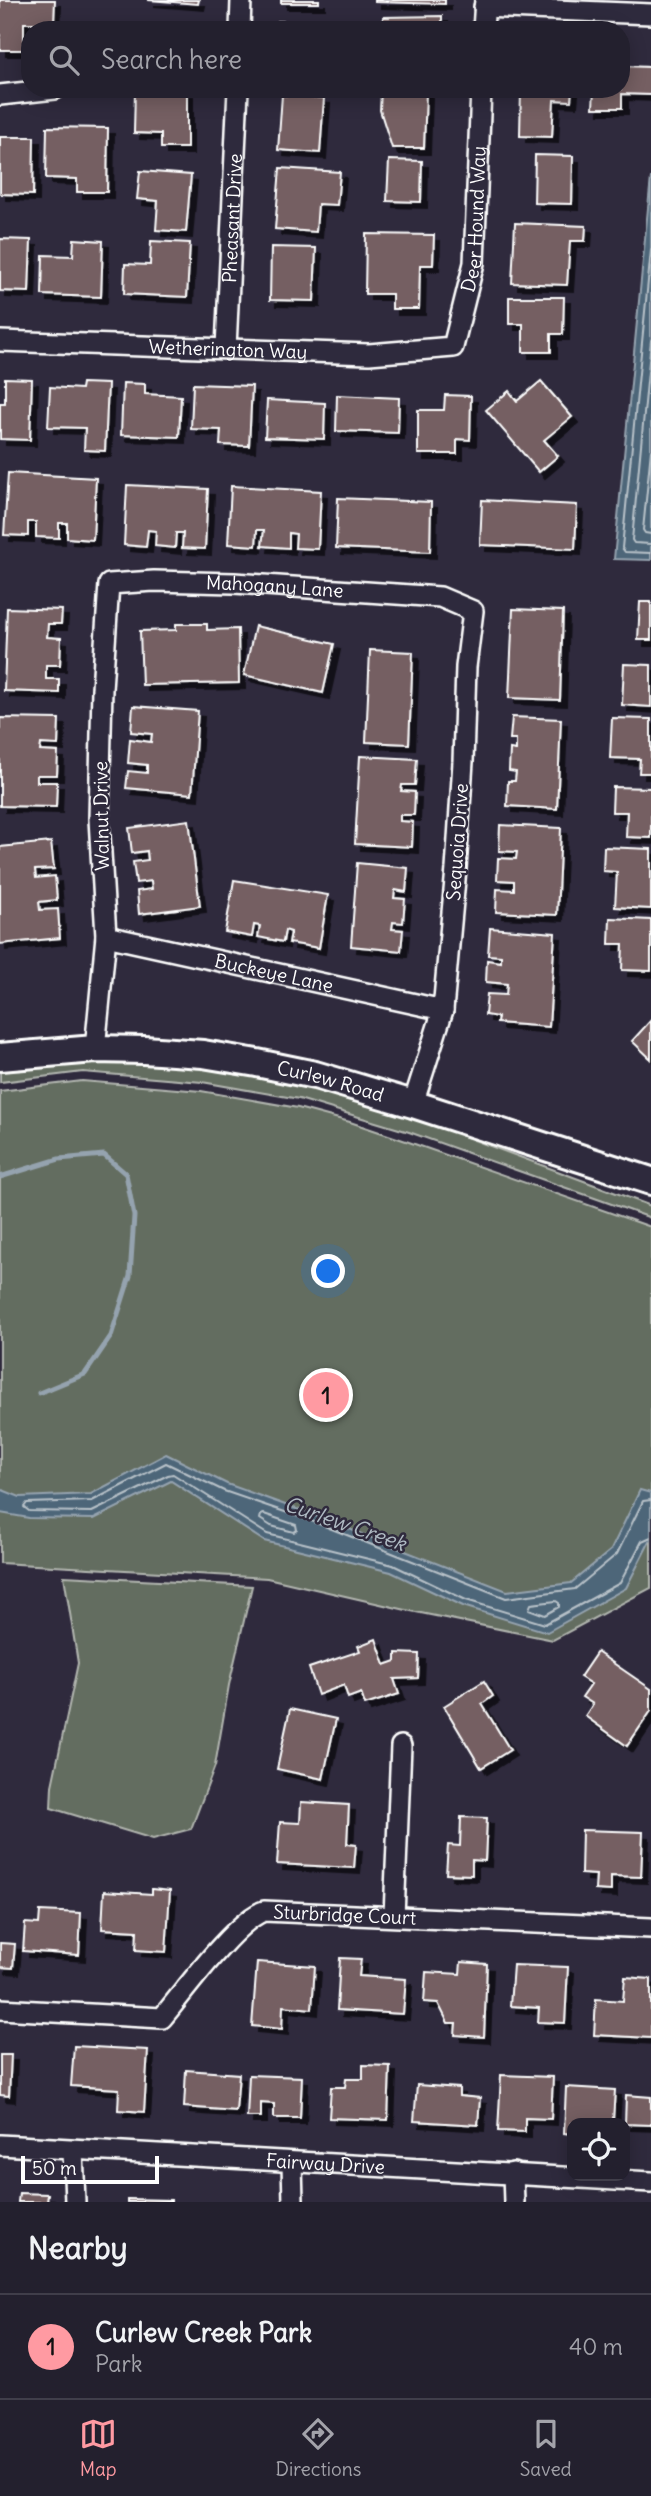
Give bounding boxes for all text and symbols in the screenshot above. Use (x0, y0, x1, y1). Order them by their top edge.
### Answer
search box (21, 21, 630, 98)
icon: search (45, 41, 83, 79)
text: Search here (101, 43, 242, 76)
street label: Deer Hound Way (455, 145, 491, 294)
street label: Pheasant Drive (217, 153, 247, 284)
street label: Wetherington Way (148, 334, 308, 364)
street label: Mahogany Lane (206, 570, 344, 602)
street label: Walnut Drive (88, 761, 114, 871)
street label: Sequoia Drive (441, 783, 473, 901)
street label: Buckeye Lane (212, 948, 336, 998)
street label: Curlew Road (275, 1055, 387, 1107)
your location (311, 1254, 345, 1288)
pin: 1 (303, 1369, 349, 1421)
water label: Curlew Creek (281, 1490, 411, 1557)
street label: Sturbridge Court (273, 1899, 417, 1930)
map controls (567, 2118, 630, 2181)
button: locate (567, 2118, 630, 2181)
street label: Fairway Drive (265, 2148, 385, 2179)
scale bar (21, 2153, 159, 2185)
text: 50 m (32, 2156, 77, 2180)
text: Nearby (28, 2229, 128, 2267)
text: Curlew Creek Park (95, 2316, 312, 2349)
text: 1 (46, 2332, 56, 2361)
text: 40 m (569, 2332, 623, 2361)
text: Park (95, 2349, 143, 2378)
tab: Map (79, 2415, 117, 2481)
tab: Directions (276, 2415, 361, 2481)
tab: Saved (520, 2415, 572, 2481)

